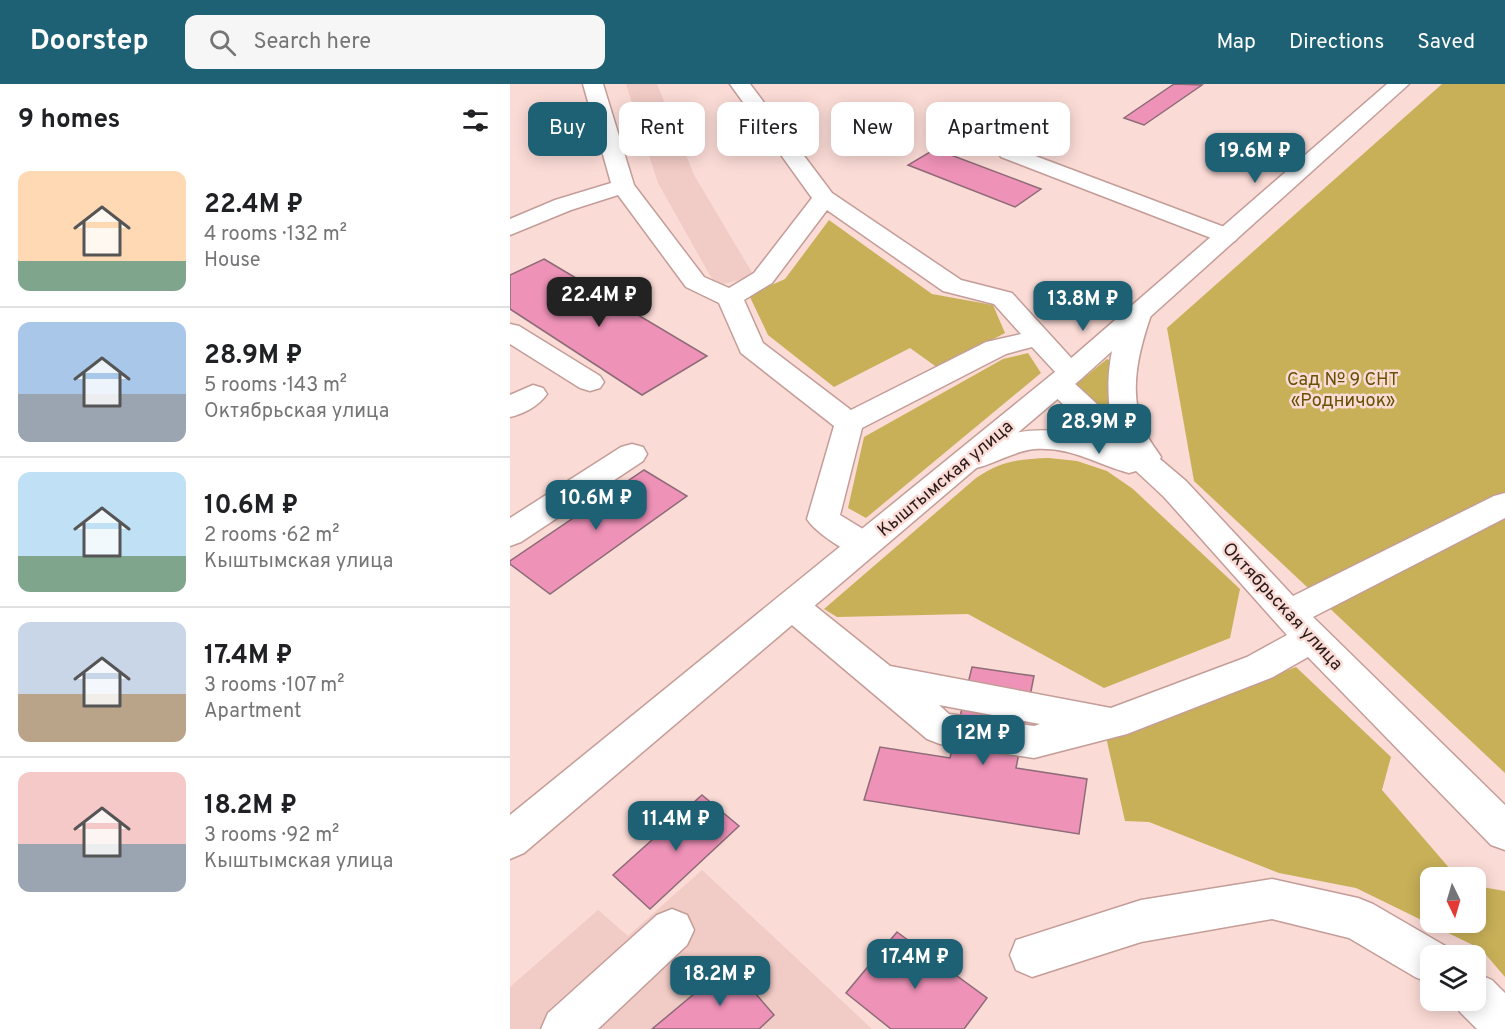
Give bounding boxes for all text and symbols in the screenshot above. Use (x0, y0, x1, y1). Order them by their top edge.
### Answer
search box (185, 15, 605, 69)
text: Doorstep (30, 24, 149, 60)
icon: search (206, 26, 239, 59)
text: Search here (254, 29, 371, 56)
text: Map (1216, 29, 1256, 56)
text: Directions (1289, 29, 1384, 56)
text: Saved (1417, 29, 1475, 56)
chip: Buy (528, 102, 607, 156)
chip: Rent (619, 102, 705, 156)
chip: Filters (717, 102, 819, 156)
chip: New (831, 102, 914, 156)
chip: Apartment (926, 102, 1070, 156)
text: 9 homes (18, 104, 120, 137)
icon: filters (459, 104, 492, 137)
pin: 19.6M ₽ (1200, 133, 1310, 184)
text: 19.6M ₽ (1219, 139, 1291, 165)
text: 22.4M ₽ (204, 189, 303, 222)
icon: home (66, 195, 138, 267)
text: 4 rooms · 132 m² (204, 222, 347, 248)
text: House (204, 248, 260, 274)
pin: 22.4M ₽ (544, 277, 654, 328)
pin: 13.8M ₽ (1028, 281, 1138, 332)
text: 22.4M ₽ (561, 283, 637, 309)
text: 13.8M ₽ (1047, 287, 1119, 313)
text: 28.9M ₽ (204, 340, 303, 373)
icon: home (66, 346, 138, 418)
park label: Сад № 9 СНТ «Родничок» (1287, 369, 1399, 413)
text: 5 rooms · 143 m² (204, 373, 347, 399)
text: Октябрьская улица (204, 399, 389, 425)
pin: 28.9M ₽ (1044, 404, 1154, 455)
text: 28.9M ₽ (1061, 410, 1137, 436)
street label: Кыштымская улица (873, 416, 1019, 543)
pin: 10.6M ₽ (541, 480, 651, 531)
text: 10.6M ₽ (560, 486, 632, 512)
text: 10.6M ₽ (204, 490, 298, 523)
icon: home (66, 496, 138, 568)
text: 2 rooms · 62 m² (204, 523, 340, 549)
street label: Октябрьская улица (1217, 538, 1347, 676)
text: Кыштымская улица (204, 549, 393, 575)
text: 17.4M ₽ (204, 640, 293, 673)
icon: home (66, 646, 138, 718)
text: 3 rooms · 107 m² (204, 673, 345, 699)
text: Apartment (204, 699, 302, 725)
pin: 12M ₽ (941, 715, 1025, 766)
text: 12M ₽ (956, 721, 1010, 747)
text: 18.2M ₽ (204, 790, 297, 823)
icon: home (66, 796, 138, 868)
pin: 11.4M ₽ (621, 801, 731, 852)
text: 11.4M ₽ (642, 807, 710, 833)
text: 3 rooms · 92 m² (204, 823, 339, 849)
text: Кыштымская улица (204, 849, 393, 875)
north arrow (1420, 867, 1486, 933)
map controls (1420, 867, 1486, 1011)
pin: 17.4M ₽ (860, 939, 970, 990)
text: 17.4M ₽ (881, 945, 949, 971)
button: layers (1420, 945, 1486, 1011)
pin: 18.2M ₽ (665, 956, 775, 1007)
text: 18.2M ₽ (684, 962, 756, 988)

